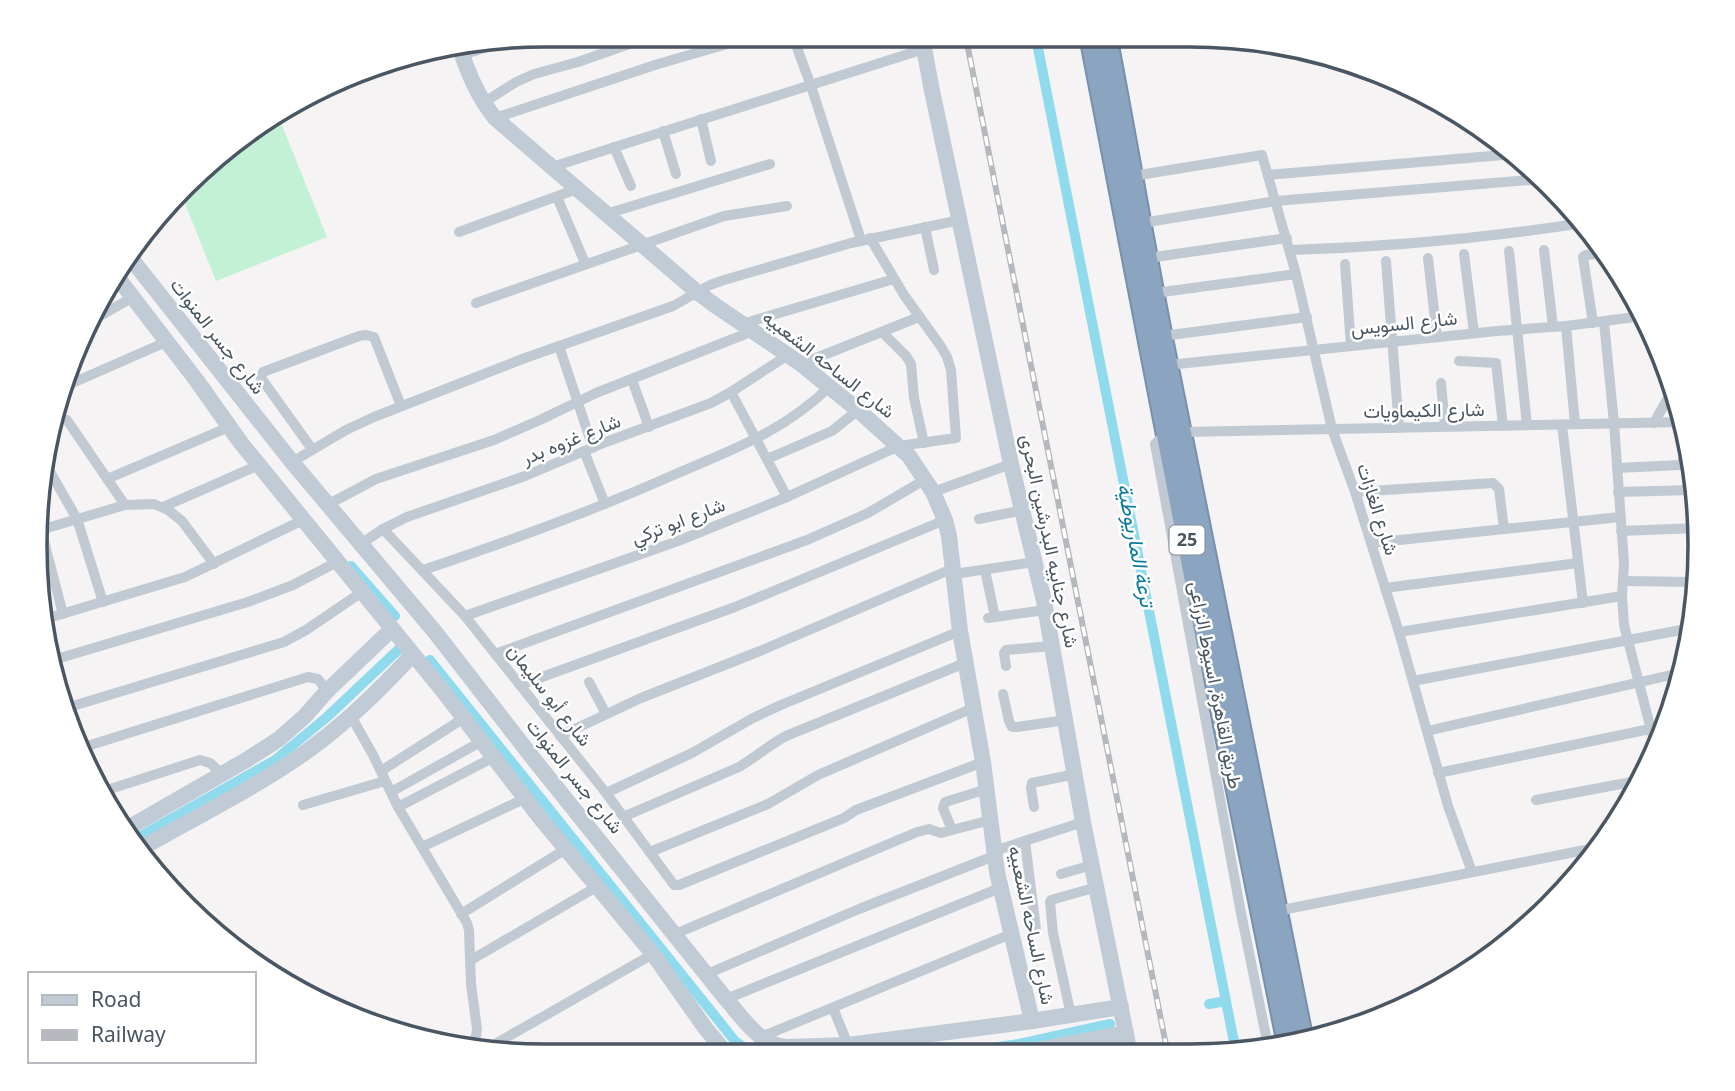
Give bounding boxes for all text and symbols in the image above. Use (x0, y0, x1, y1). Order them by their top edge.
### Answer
street label: شارع جسر المنوات (164, 272, 272, 400)
street label: شارع الساحه الشعبيه (757, 304, 901, 424)
street label: شارع السويس (1349, 304, 1459, 342)
street label: شارع الكيماويات (1363, 396, 1485, 424)
street label: شارع غزوه بدر (517, 407, 624, 471)
street label: شارع جنابيه البدرشين البحرى (1015, 432, 1085, 650)
street label: شارع الغازات (1351, 460, 1405, 558)
water label: ترعة الماريوطية (1111, 481, 1163, 611)
street label: شارع ابو تركي (627, 491, 730, 554)
road number: 25 (1170, 526, 1204, 554)
street label: طريق القاهرة, اسيوط الزراعى (1183, 579, 1249, 791)
street label: شارع أبو سليمان (502, 638, 598, 752)
street label: شارع جسر المنوات (521, 713, 629, 839)
street label: شارع الساحه الشعبيه (1002, 843, 1062, 1007)
legend (28, 972, 256, 1063)
text: Road (91, 985, 141, 1013)
text: Railway (91, 1020, 166, 1048)

